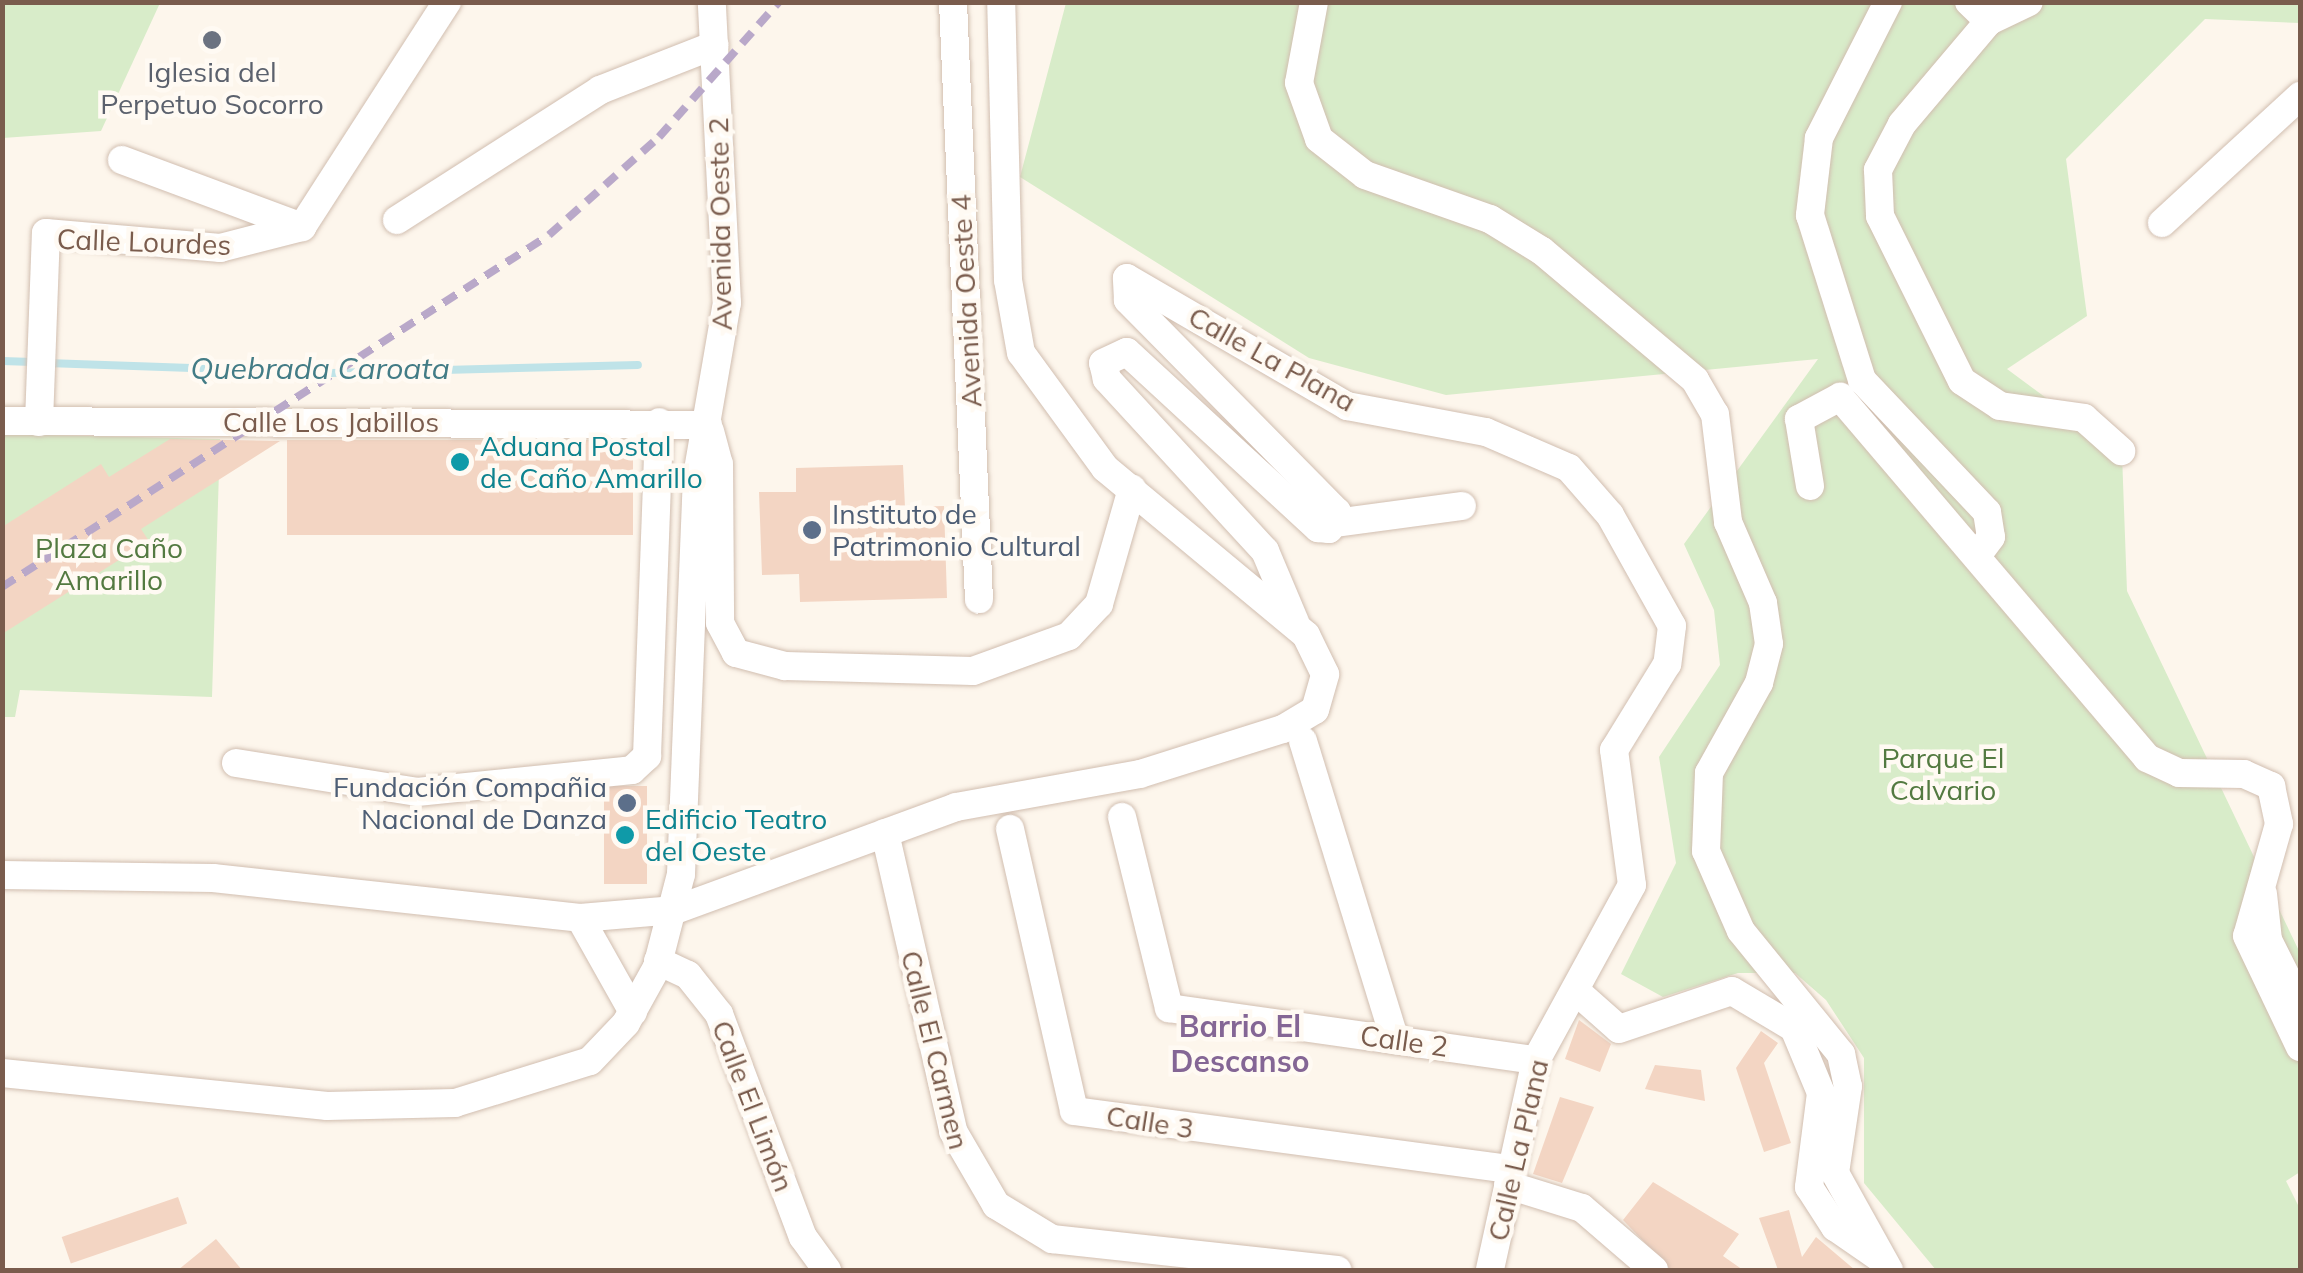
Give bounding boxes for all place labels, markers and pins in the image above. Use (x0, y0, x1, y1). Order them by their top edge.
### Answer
marker: Iglesia del Perpetuo Socorro (201, 29, 223, 51)
place label: Iglesia del Perpetuo Socorro (100, 55, 324, 121)
place label: Aduana Postal de Caño Amarillo (480, 429, 703, 495)
marker: Aduana Postal de Caño Amarillo (449, 451, 471, 473)
place label: Instituto de Patrimonio Cultural (832, 497, 1081, 563)
marker: Instituto de Patrimonio Cultural (801, 519, 823, 541)
place label: Fundación Compañia Nacional de Danza (333, 770, 607, 836)
marker: Fundación Compañia Nacional de Danza (616, 792, 638, 814)
place label: Edificio Teatro del Oeste (645, 802, 827, 868)
marker: Edificio Teatro del Oeste (614, 824, 636, 846)

